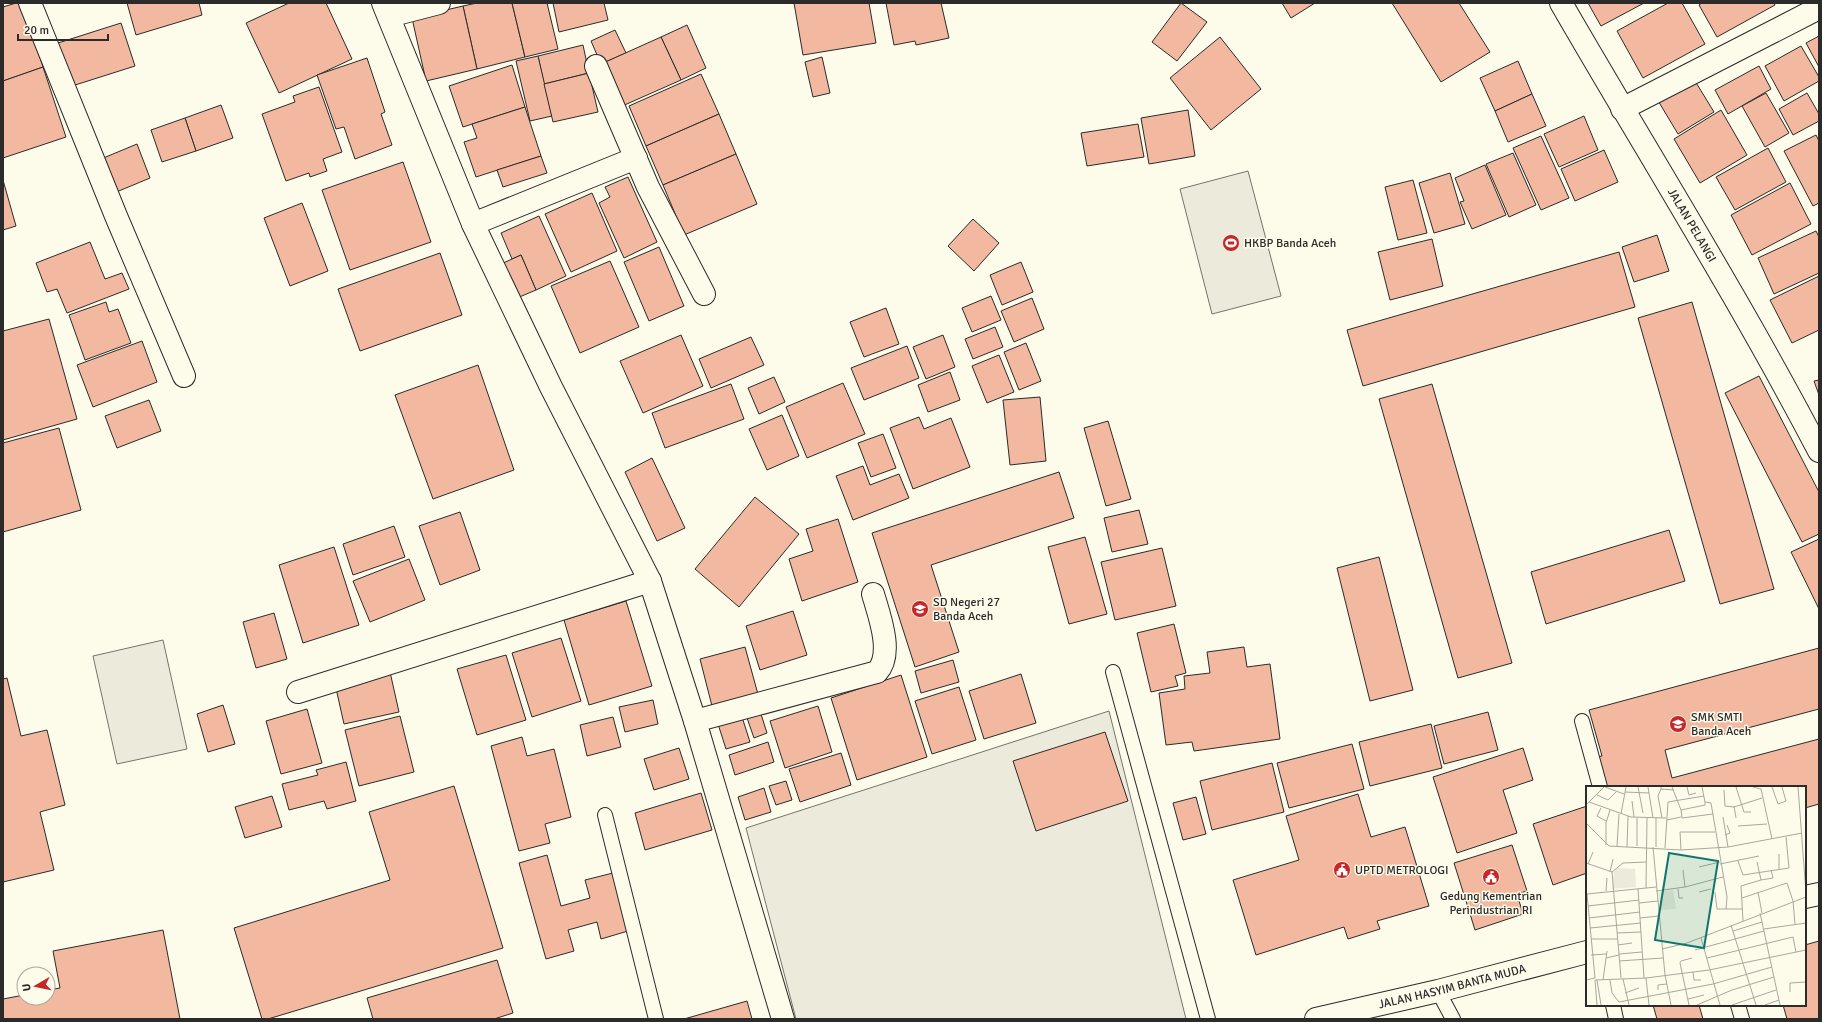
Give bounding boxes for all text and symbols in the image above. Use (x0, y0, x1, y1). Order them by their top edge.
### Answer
scale bar (18, 16, 108, 42)
text: 20 m (24, 23, 49, 38)
street label: JALAN PELANGI (1664, 186, 1719, 265)
sports icon: HKBP Banda Aceh (1221, 233, 1241, 253)
place label: HKBP Banda Aceh (1244, 236, 1336, 251)
place label: SD Negeri 27 Banda Aceh (933, 595, 1000, 624)
school or university icon: SD Negeri 27 Banda Aceh (910, 599, 930, 619)
place label: SMK SMTI Banda Aceh (1691, 710, 1751, 739)
school or university icon: SMK SMTI Banda Aceh (1668, 714, 1688, 734)
inset map (1586, 786, 1806, 1006)
public building icon: UPTD METROLOGI (1332, 860, 1352, 880)
place label: UPTD METROLOGI (1355, 863, 1449, 878)
public building icon: Gedung Kementrian Perindustrian RI (1481, 867, 1501, 887)
place label: Gedung Kementrian Perindustrian RI (1440, 889, 1542, 918)
street label: JALAN HASYIM BANTA MUDA (1377, 961, 1528, 1012)
north arrow (16, 966, 56, 1006)
text: U (20, 983, 34, 992)

